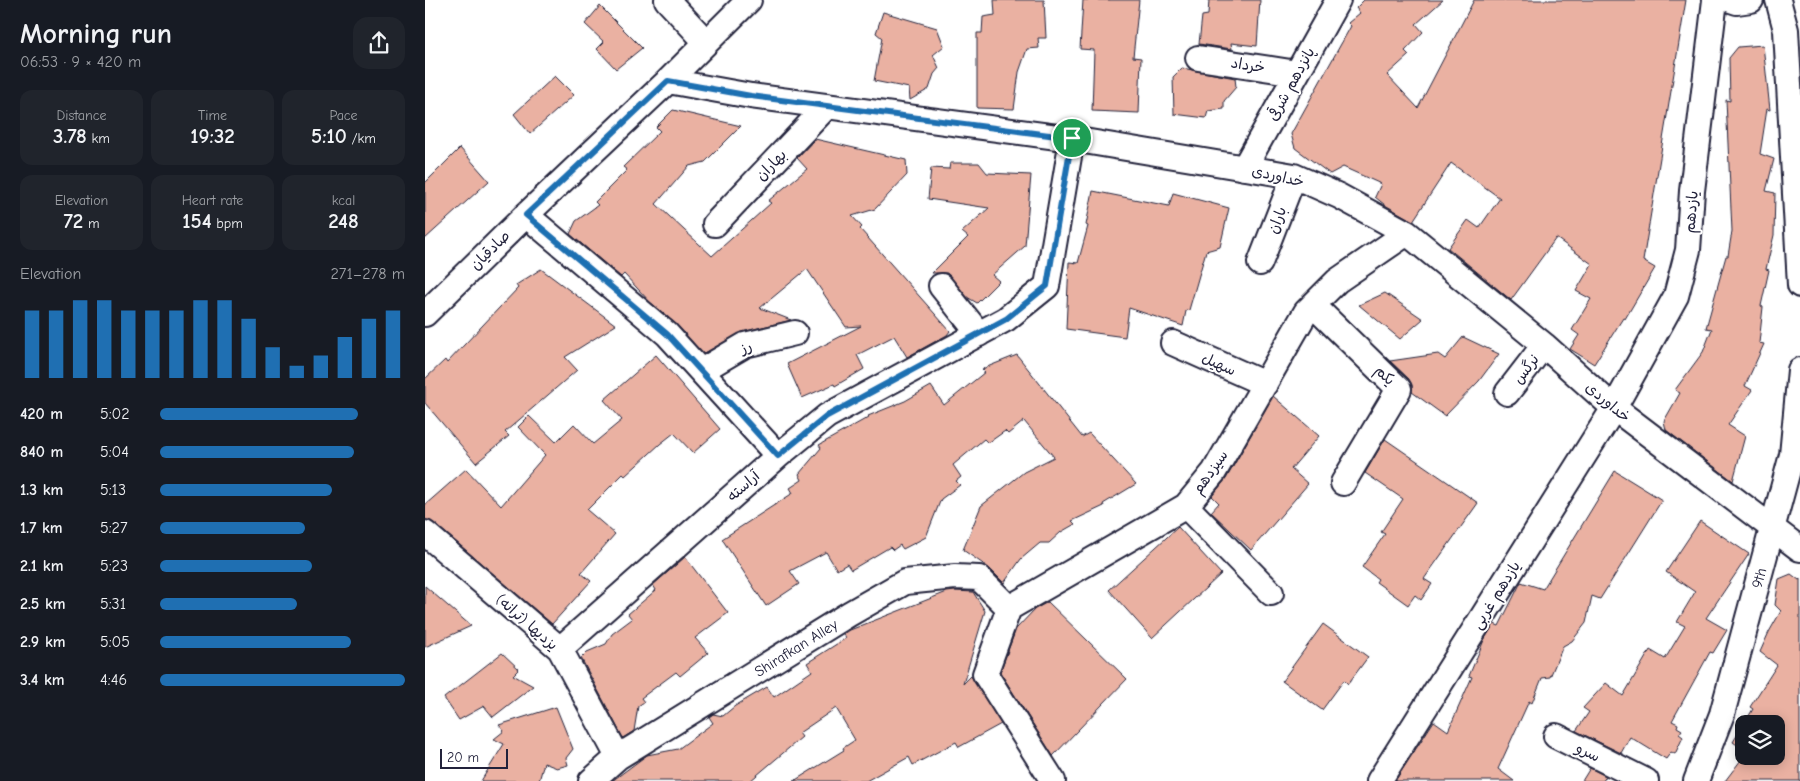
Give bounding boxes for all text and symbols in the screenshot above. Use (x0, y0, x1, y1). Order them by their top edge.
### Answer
button: share (353, 17, 405, 69)
text: Morning run (20, 18, 172, 50)
street label: پانزدهم شرقی (1262, 43, 1321, 125)
text: 06:53 · 9 × 420 m (20, 53, 141, 71)
street label: خرداد (1230, 53, 1266, 77)
text: Distance (56, 107, 107, 124)
text: Time (198, 107, 227, 124)
text: Pace (329, 107, 358, 124)
pin (1051, 117, 1093, 159)
text: 3.78 (53, 124, 87, 148)
text: 19:32 (190, 124, 235, 148)
text: 5:10 (311, 124, 347, 148)
icon: arrive (1058, 124, 1086, 152)
text: km (87, 130, 110, 147)
text: /km (347, 130, 376, 147)
street label: بهاران (752, 146, 790, 184)
street label: خداوردی (1250, 161, 1306, 191)
street label: یازدهم (1680, 190, 1705, 234)
text: Elevation (55, 192, 108, 209)
text: Heart rate (182, 192, 243, 209)
text: kcal (332, 192, 355, 209)
street label: باران (1264, 204, 1290, 236)
text: 72 (63, 209, 83, 233)
text: 154 (182, 209, 212, 233)
text: 248 (328, 209, 359, 233)
text: m (83, 215, 100, 232)
text: bpm (212, 215, 243, 232)
street label: صادقیان (466, 226, 514, 274)
text: Elevation (20, 265, 81, 283)
text: 271–278 m (331, 265, 405, 283)
street label: رز (736, 337, 755, 358)
street label: سهیل (1199, 349, 1239, 379)
street label: نرگس (1509, 351, 1543, 387)
street label: یکم (1369, 361, 1399, 391)
street label: خداوردی (1582, 378, 1634, 426)
text: 420 m (20, 405, 63, 423)
text: 5:02 (100, 405, 130, 423)
text: 840 m (20, 443, 63, 461)
text: 5:04 (100, 443, 129, 461)
street label: سیزدهم (1188, 446, 1233, 499)
street label: آراسته (723, 466, 764, 505)
text: 1.3 km (20, 481, 63, 499)
text: 5:13 (100, 481, 126, 499)
text: 1.7 km (20, 519, 63, 537)
text: 5:27 (100, 519, 127, 537)
text: 2.1 km (20, 557, 63, 575)
text: 5:23 (100, 557, 128, 575)
street label: یازدهم غربی (1468, 558, 1527, 634)
street label: 9th (1748, 566, 1770, 590)
street label: یزدیها (ترانه) (492, 590, 562, 654)
text: 2.5 km (20, 595, 66, 613)
text: 5:31 (100, 595, 126, 613)
street label: Shirafkan Alley (751, 615, 841, 681)
text: 2.9 km (20, 633, 65, 651)
text: 5:05 (100, 633, 130, 651)
text: 3.4 km (20, 671, 65, 689)
text: 4:46 (100, 671, 127, 689)
map controls (1735, 715, 1785, 765)
button: layers (1735, 715, 1785, 765)
street label: سرو (1571, 738, 1603, 767)
scale bar (440, 746, 507, 769)
text: 20 m (447, 749, 479, 766)

